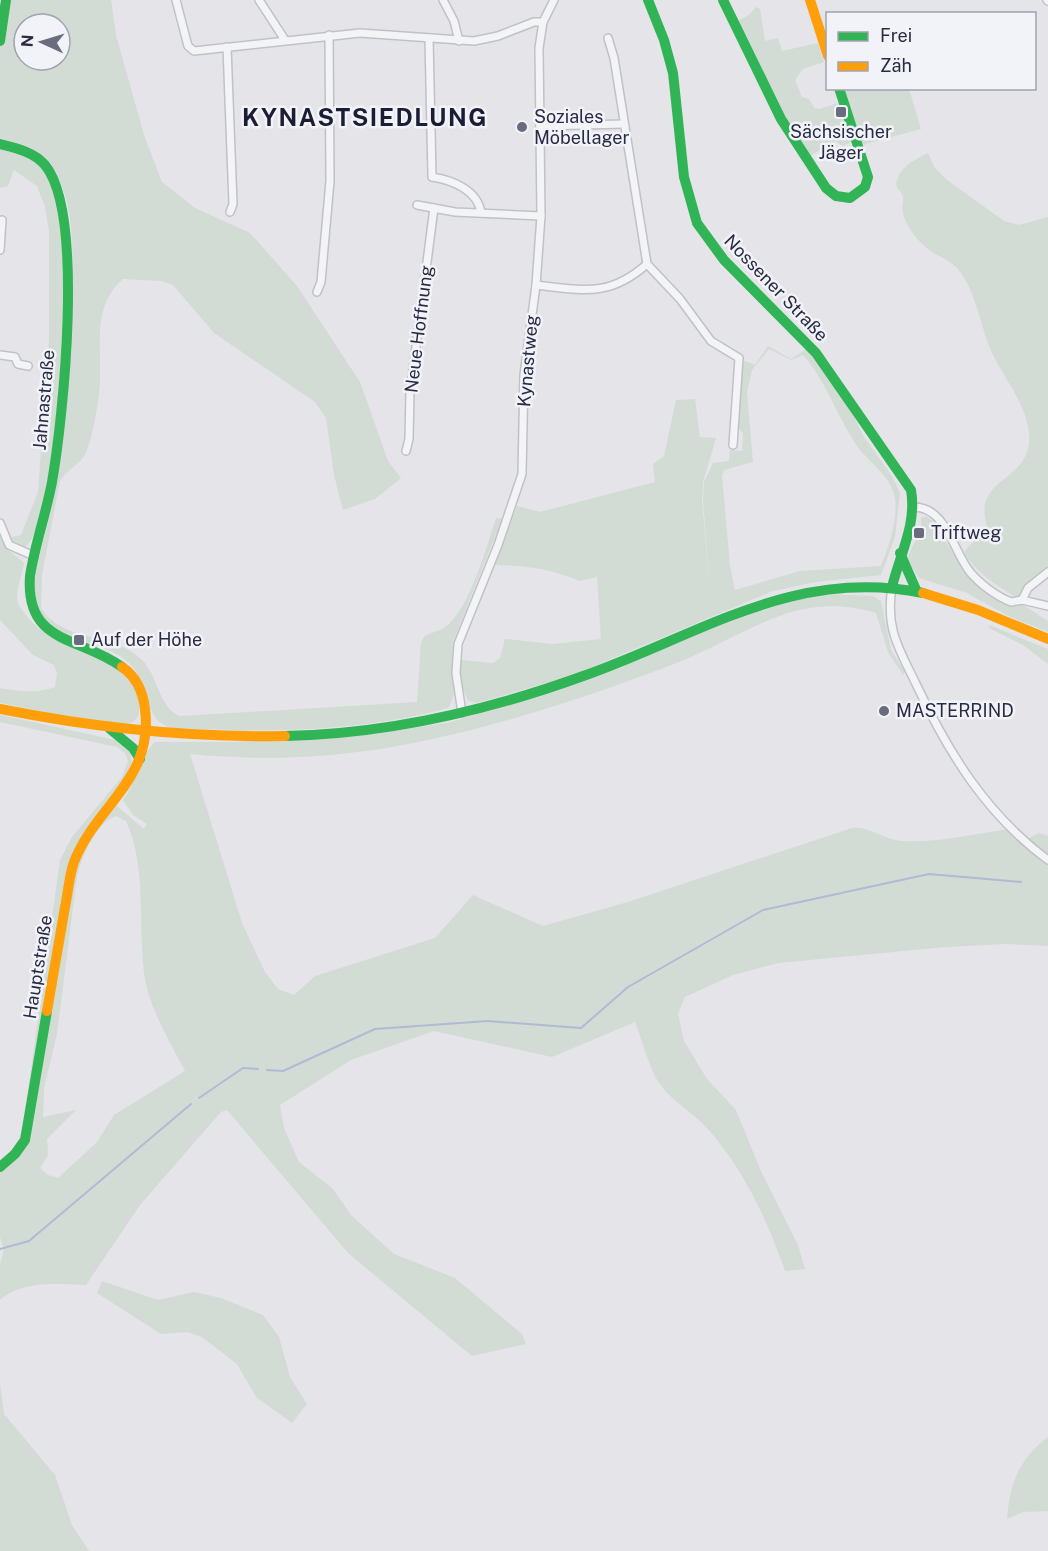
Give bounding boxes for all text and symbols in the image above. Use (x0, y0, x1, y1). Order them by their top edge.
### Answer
north arrow (12, 12, 72, 72)
legend (826, 12, 1036, 90)
text: Frei (880, 25, 912, 46)
text: N (18, 34, 37, 48)
text: Zäh (880, 55, 912, 76)
district label: KYNASTSIEDLUNG (242, 103, 488, 131)
marker: Sächsischer Jäger (834, 105, 848, 119)
place label: Soziales Möbellager (534, 106, 630, 148)
marker: Soziales Möbellager (515, 120, 529, 134)
place label: Sächsischer Jäger (790, 121, 892, 163)
street label: Nossener Straße (720, 230, 833, 345)
street label: Neue Hoffnung (400, 264, 437, 394)
street label: Kynastweg (513, 314, 542, 408)
street label: Jahnastraße (29, 349, 58, 451)
place label: Triftweg (931, 522, 1001, 543)
marker: Triftweg (912, 526, 926, 540)
place label: Auf der Höhe (91, 629, 202, 650)
marker: Auf der Höhe (72, 633, 86, 647)
place label: MASTERRIND (896, 700, 1014, 721)
marker: MASTERRIND (877, 704, 891, 718)
street label: Hauptstraße (19, 913, 56, 1020)

